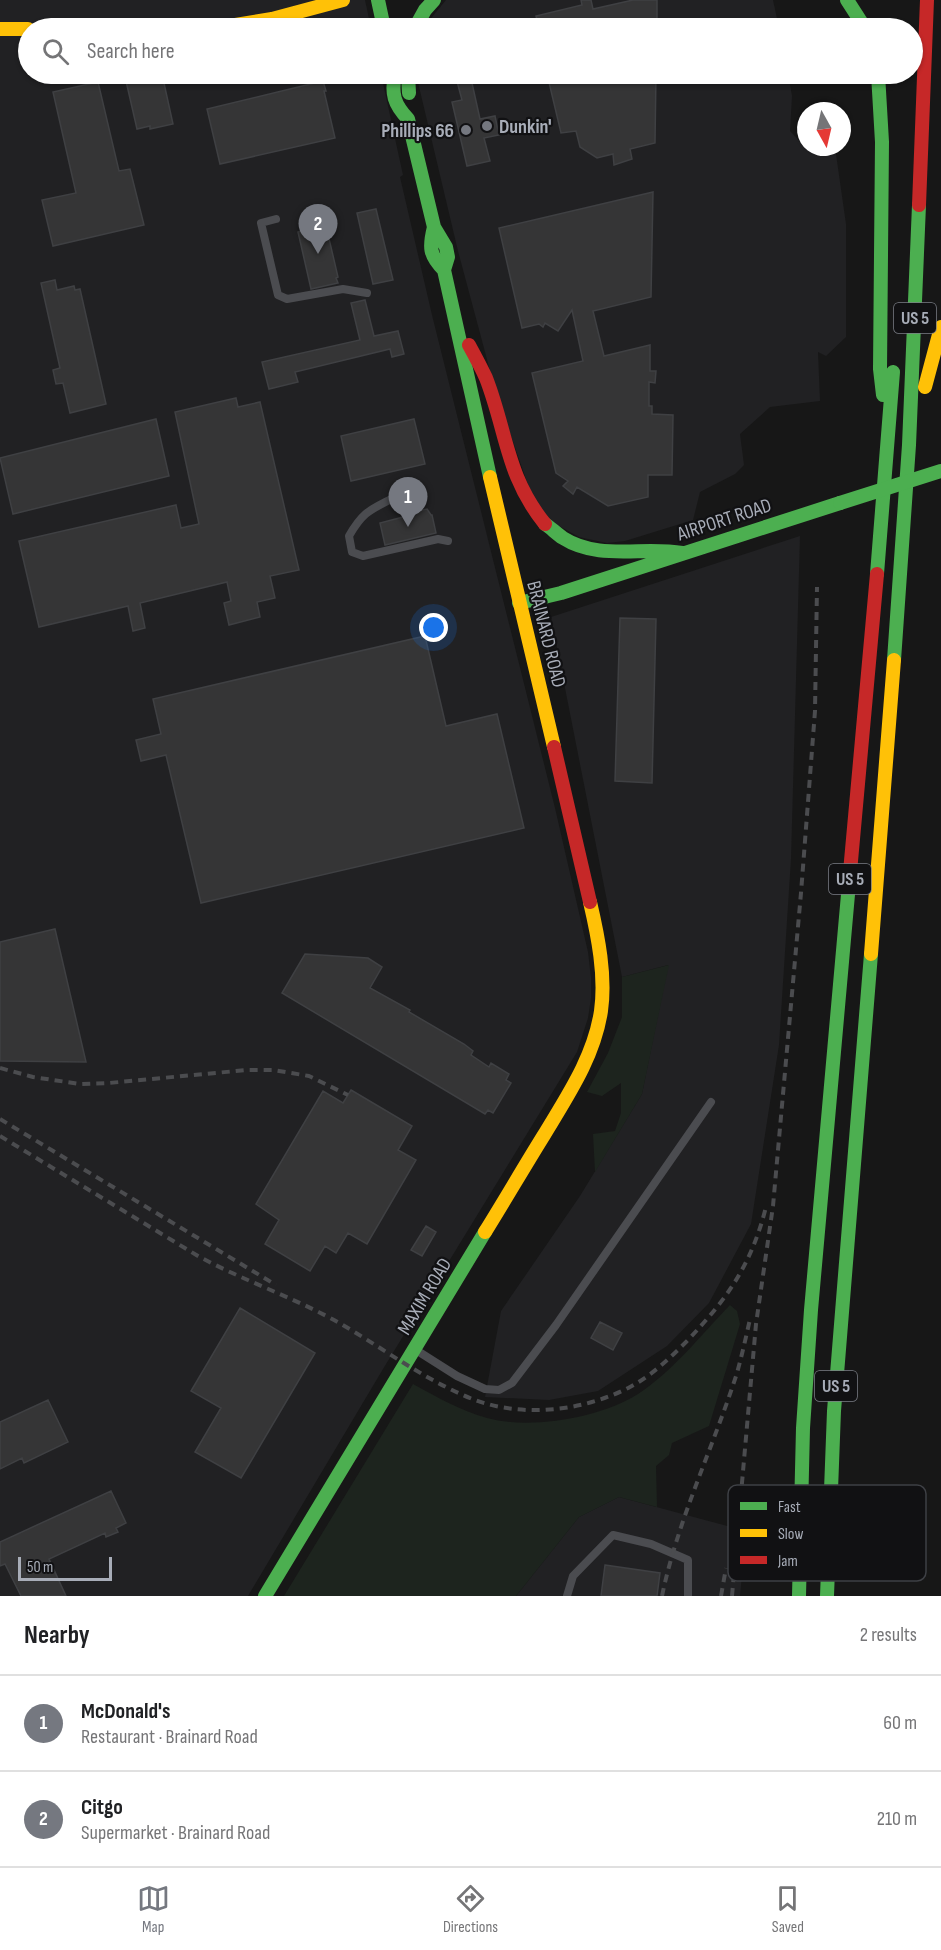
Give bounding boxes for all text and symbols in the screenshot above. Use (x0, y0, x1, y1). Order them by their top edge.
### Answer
search box (18, 18, 923, 84)
icon: search (39, 35, 72, 68)
text: Search here (87, 38, 174, 65)
north arrow (797, 102, 851, 156)
place label: Dunkin' (499, 115, 552, 139)
place label: Phillips 66 (381, 119, 454, 143)
marker: Dunkin' (480, 119, 494, 133)
marker: Phillips 66 (459, 123, 473, 137)
pin: 2 (298, 204, 338, 254)
road number: US 5 (894, 303, 936, 333)
pin: 1 (388, 478, 428, 527)
street label: AIRPORT ROAD (673, 493, 774, 547)
street label: BRAINARD ROAD (521, 579, 571, 690)
your location (419, 613, 448, 642)
road number: US 5 (829, 864, 871, 894)
street label: MAXIM ROAD (393, 1254, 457, 1339)
road number: US 5 (815, 1371, 857, 1401)
legend (728, 1485, 926, 1581)
text: Fast (778, 1498, 801, 1517)
text: Slow (778, 1525, 803, 1544)
text: Jam (777, 1552, 798, 1571)
scale bar (18, 1554, 112, 1582)
text: 50 m (27, 1558, 53, 1577)
text: Nearby (24, 1620, 90, 1651)
text: 2 results (860, 1623, 917, 1647)
text: McDonald's (81, 1698, 170, 1725)
text: 1 (40, 1711, 47, 1735)
text: 60 m (883, 1711, 917, 1735)
text: Restaurant · Brainard Road (81, 1725, 258, 1749)
text: Citgo (81, 1794, 123, 1821)
text: 2 (39, 1807, 48, 1831)
text: 210 m (877, 1807, 917, 1831)
text: Supermarket · Brainard Road (81, 1821, 270, 1845)
tab: Map (137, 1882, 170, 1937)
tab: Directions (443, 1882, 498, 1937)
tab: Saved (771, 1882, 804, 1937)

